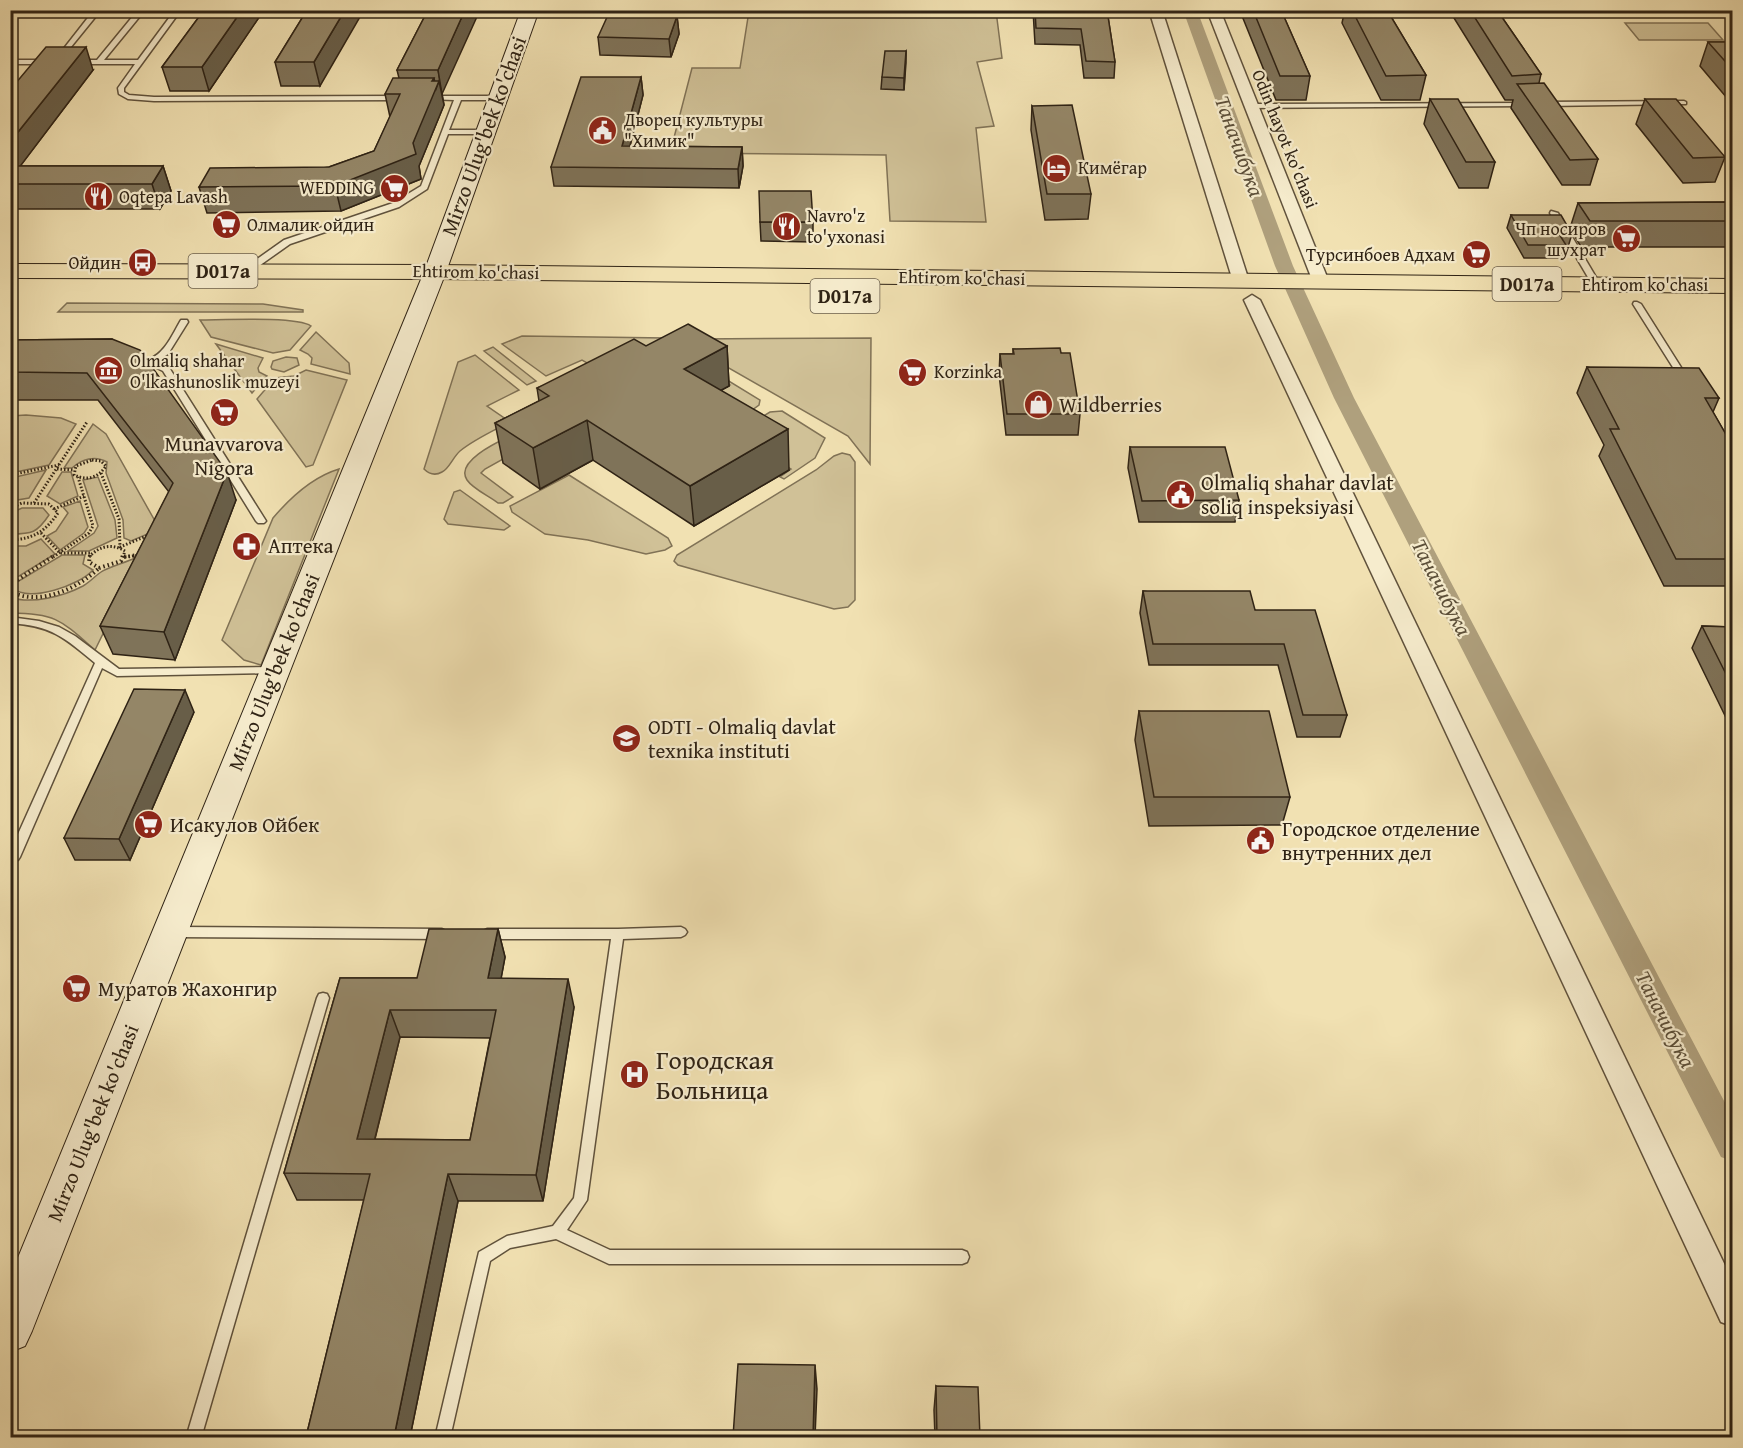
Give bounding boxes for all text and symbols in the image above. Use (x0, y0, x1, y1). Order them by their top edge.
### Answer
street label: Mirzo Ulug'bek ko'chasi (433, 32, 534, 240)
street label: Odin hayot ko'chasi (1245, 65, 1326, 212)
water label: Таначибука (1207, 91, 1273, 201)
place label: Дворец культуры "Химик" (623, 106, 763, 154)
public building icon: Дворец культуры "Химик" (587, 114, 619, 146)
hotel icon: Кимёгар (1041, 152, 1073, 184)
place label: Кимёгар (1078, 154, 1147, 181)
supermarket icon: WEDDING (379, 172, 411, 204)
place label: WEDDING (300, 174, 374, 201)
restaurant icon: Oqtepa Lavash (82, 181, 114, 213)
place label: Oqtepa Lavash (119, 183, 228, 210)
place label: Navro'z to'yxonasi (807, 202, 885, 250)
supermarket icon: Олмалик ойдин (210, 209, 242, 241)
restaurant icon: Navro'z to'yxonasi (770, 210, 802, 242)
place label: Олмалик ойдин (247, 211, 374, 238)
place label: Чп носиров шухрат (1515, 215, 1606, 263)
supermarket icon: Чп носиров шухрат (1611, 223, 1643, 255)
supermarket icon: Турсинбоев Адхам (1460, 239, 1492, 271)
place label: Турсинбоев Адхам (1306, 241, 1455, 268)
bus stop icon: Ойдин (126, 247, 158, 279)
place label: Ойдин (68, 249, 121, 276)
road number: D017a (188, 254, 258, 288)
street label: Ehtirom ko'chasi (412, 257, 540, 286)
street label: Ehtirom ko'chasi (898, 263, 1026, 292)
road number: D017a (1492, 267, 1562, 301)
street label: Ehtirom ko'chasi (1582, 271, 1708, 298)
road number: D017a (810, 279, 880, 313)
place label: Olmaliq shahar O'lkashunoslik muzeyi (130, 347, 300, 395)
museum icon: Olmaliq shahar O'lkashunoslik muzeyi (93, 355, 125, 387)
supermarket icon: Korzinka (897, 356, 929, 388)
place label: Korzinka (934, 358, 1002, 385)
shop icon: Wildberries (1022, 389, 1054, 421)
place label: Wildberries (1059, 389, 1162, 420)
supermarket icon: Munavvarova Nigora (208, 397, 240, 429)
place label: Munavvarova Nigora (165, 428, 284, 483)
place label: Olmaliq shahar davlat soliq inspeksiyasi (1201, 467, 1394, 522)
public building icon: Olmaliq shahar davlat soliq inspeksiyasi (1164, 479, 1196, 511)
pharmacy icon: Аптека (231, 530, 263, 562)
place label: Аптека (268, 530, 334, 561)
water label: Таначибука (1404, 533, 1480, 641)
street label: Mirzo Ulug'bek ko'chasi (220, 568, 327, 775)
place label: ODTI - Olmaliq davlat texnika instituti (648, 711, 836, 766)
school or university icon: ODTI - Olmaliq davlat texnika instituti (611, 723, 643, 755)
supermarket icon: Исакулов Ойбек (133, 809, 165, 841)
place label: Исакулов Ойбек (170, 809, 319, 840)
place label: Городское отделение внутренних дел (1282, 813, 1480, 868)
public building icon: Городское отделение внутренних дел (1245, 825, 1277, 857)
water label: Таначибука (1628, 965, 1704, 1073)
supermarket icon: Муратов Жахонгир (61, 973, 93, 1005)
place label: Муратов Жахонгир (98, 973, 277, 1004)
street label: Mirzo Ulug'bek ko'chasi (39, 1019, 146, 1226)
place label: Городская Больница (656, 1040, 774, 1109)
hospital icon: Городская Больница (619, 1059, 651, 1091)

